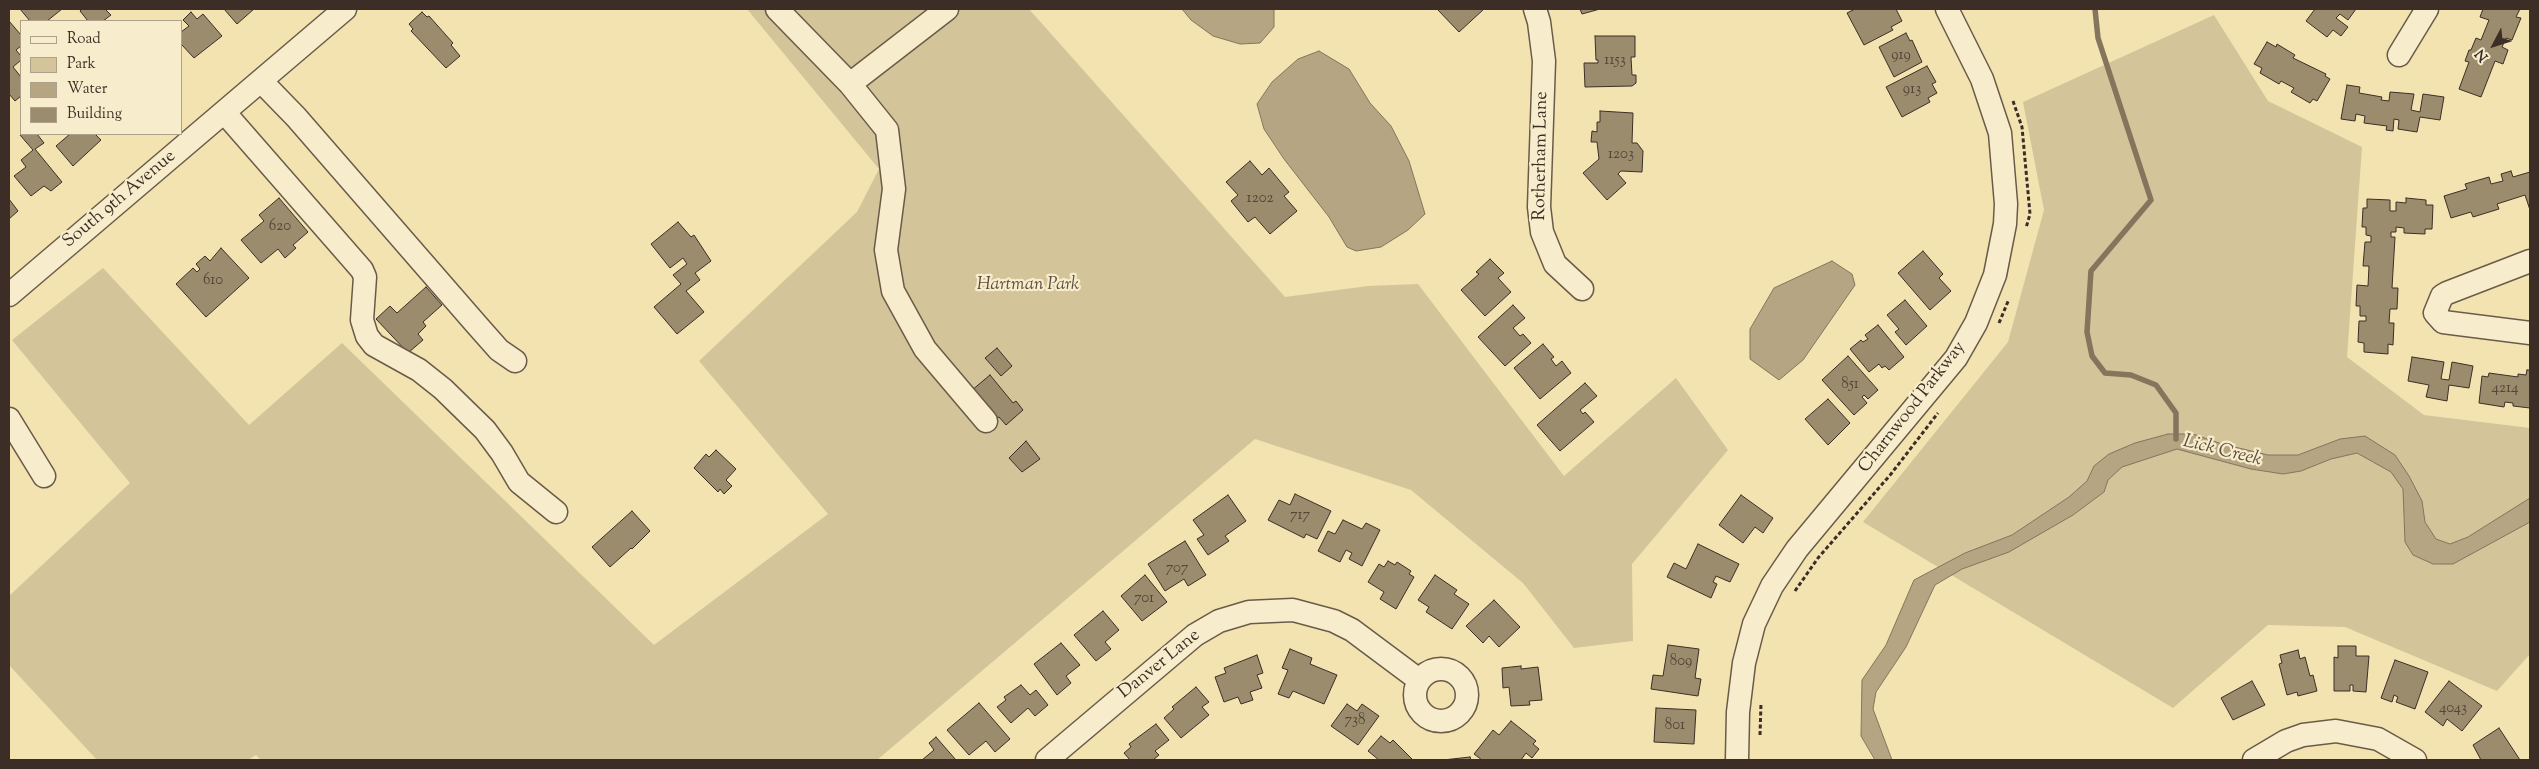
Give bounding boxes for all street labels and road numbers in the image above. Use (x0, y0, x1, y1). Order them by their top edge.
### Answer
street label: Rotherham Lane (1530, 91, 1554, 221)
street label: South 9th Avenue (59, 146, 181, 254)
street label: Charnwood Parkway (1855, 338, 1971, 478)
street label: Danver Lane (1115, 626, 1205, 704)

